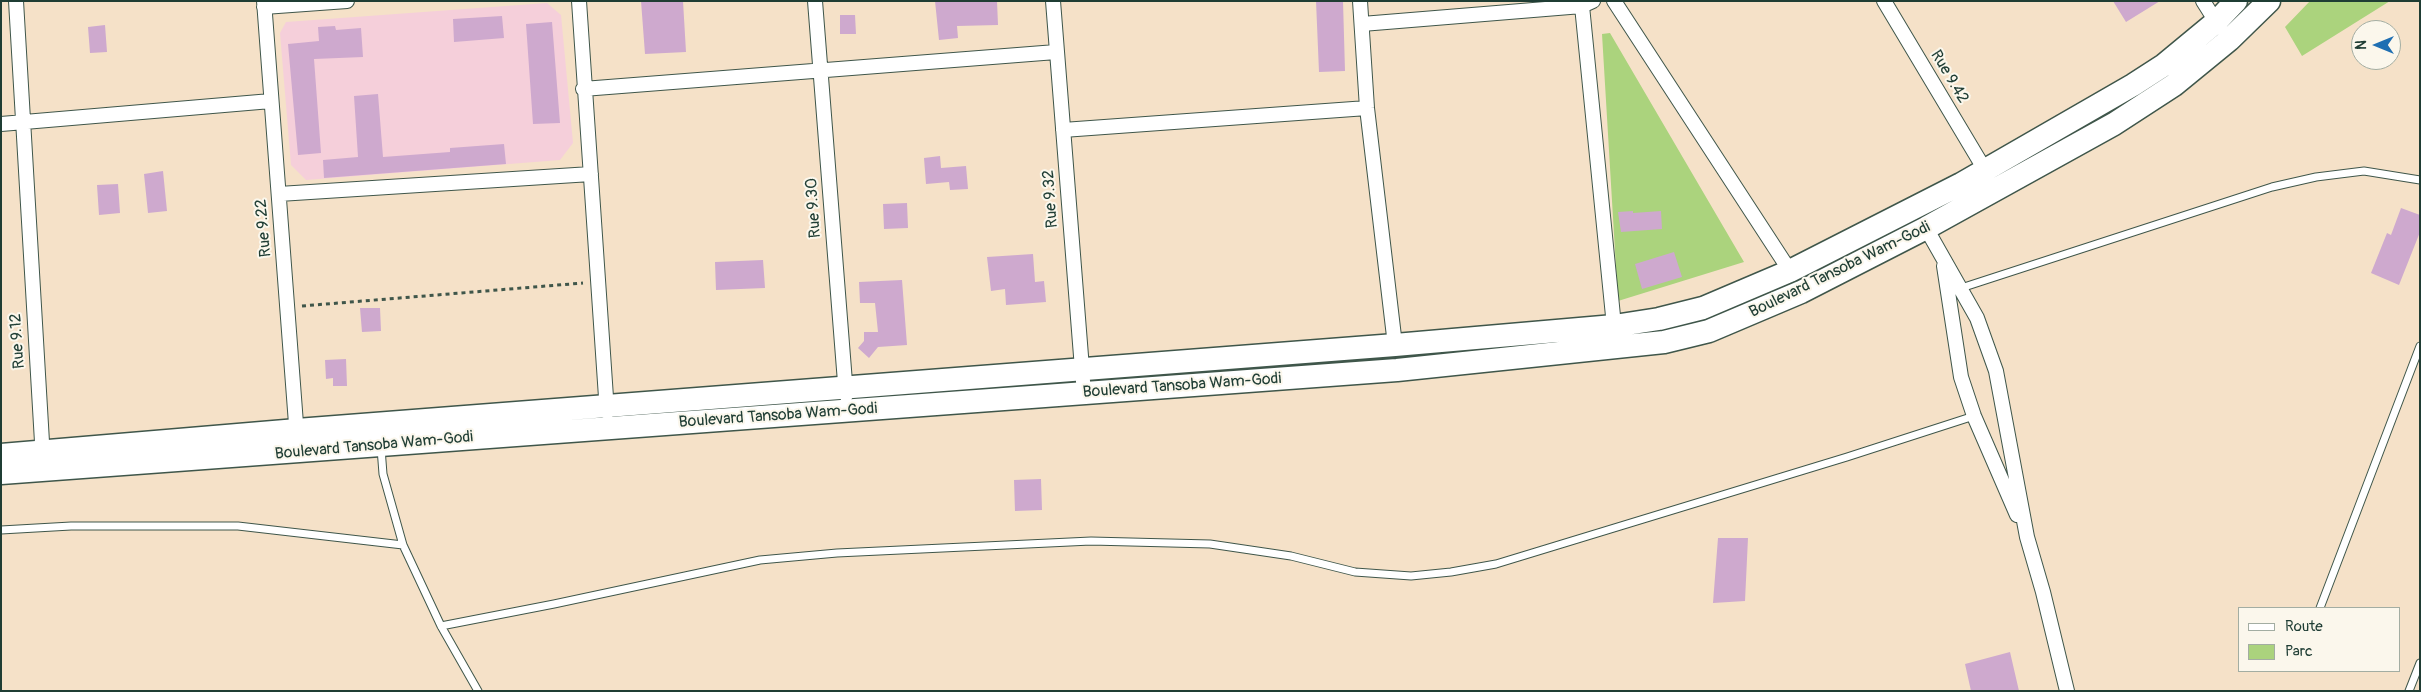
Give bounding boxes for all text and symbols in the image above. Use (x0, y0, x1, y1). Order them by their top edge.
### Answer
north arrow (2351, 20, 2401, 70)
text: N (2353, 40, 2370, 50)
street label: Rue 9.42 (1926, 47, 1972, 107)
street label: Rue 9.32 (1039, 169, 1063, 229)
street label: Rue 9.30 (802, 177, 826, 239)
street label: Rue 9.22 (252, 198, 276, 258)
street label: Boulevard Tansoba Wam-Godi (1746, 218, 1934, 322)
street label: Rue 9.12 (6, 313, 30, 369)
street label: Boulevard Tansoba Wam-Godi (1082, 369, 1282, 403)
street label: Boulevard Tansoba Wam-Godi (678, 399, 878, 433)
street label: Boulevard Tansoba Wam-Godi (274, 428, 474, 464)
legend (2238, 607, 2401, 672)
text: Route (2285, 617, 2323, 636)
text: Parc (2285, 642, 2313, 661)

